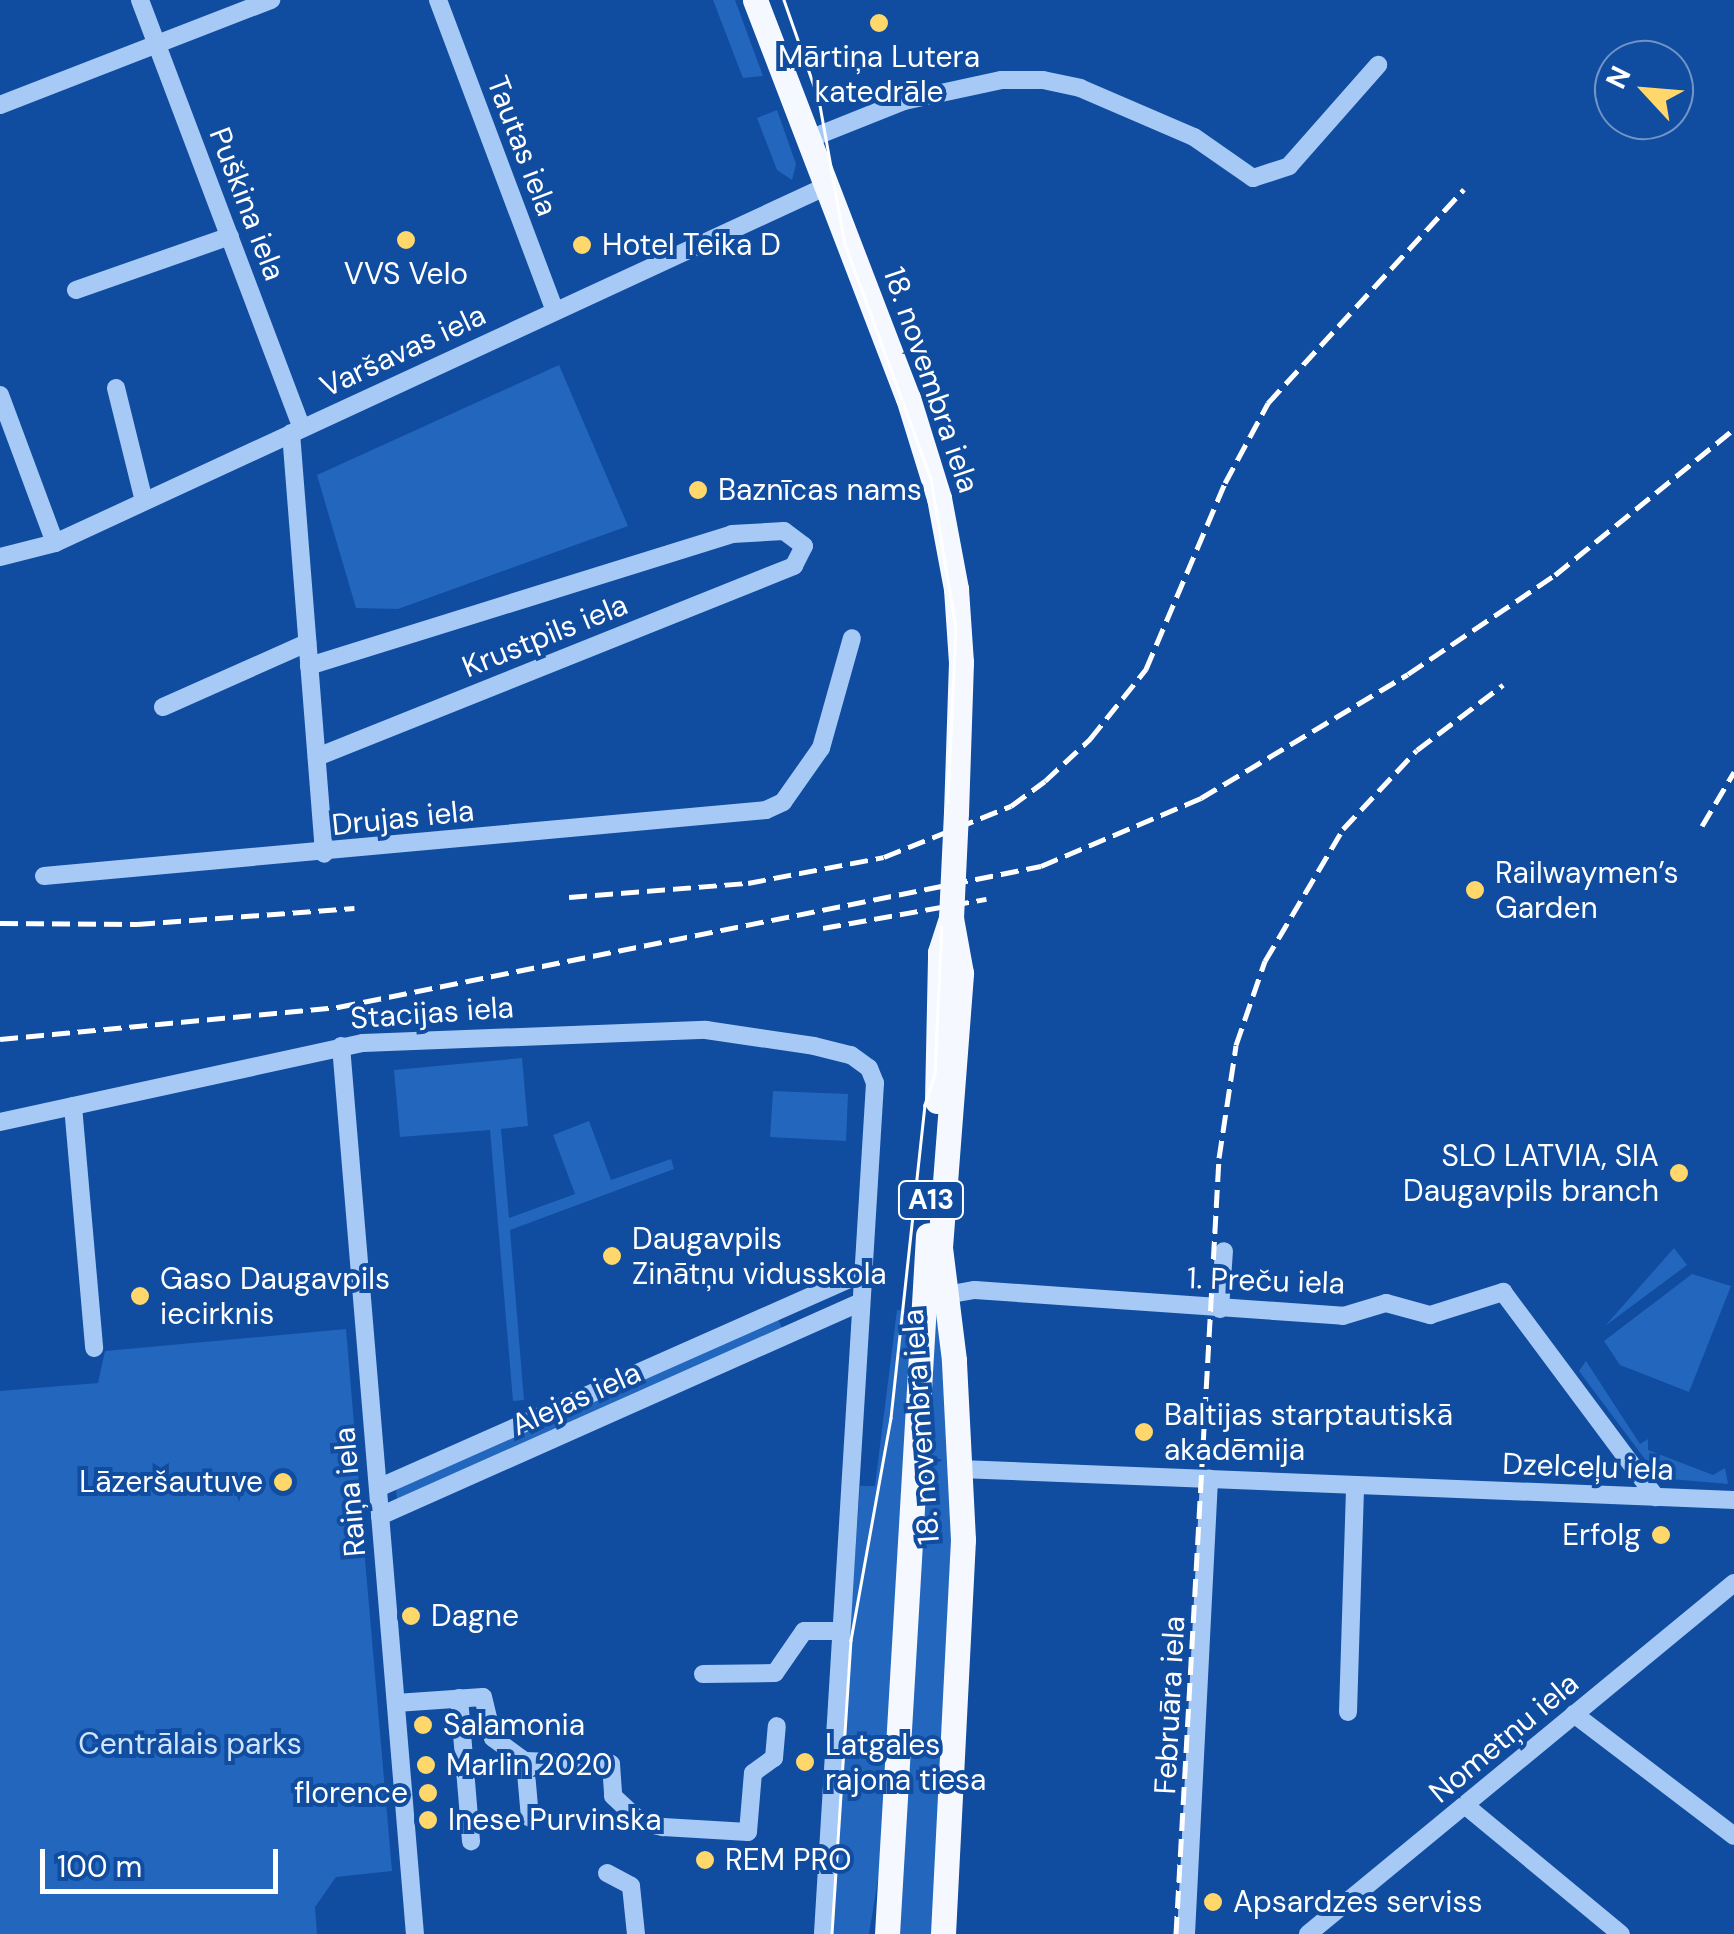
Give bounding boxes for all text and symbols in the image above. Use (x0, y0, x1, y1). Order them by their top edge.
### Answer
marker: Mārtiņa Lutera katedrāle (868, 12, 890, 34)
place label: Mārtiņa Lutera katedrāle (778, 39, 980, 110)
north arrow (1594, 40, 1694, 140)
text: N (1597, 60, 1639, 95)
street label: Tautas iela (479, 71, 565, 221)
street label: Puškina iela (201, 123, 293, 285)
place label: Hotel Teika D (602, 227, 781, 263)
marker: VVS Velo (395, 229, 417, 251)
marker: Hotel Teika D (571, 234, 593, 256)
place label: VVS Velo (344, 256, 468, 292)
street label: 18. novembra iela (876, 263, 986, 497)
street label: Varšavas iela (315, 297, 491, 405)
place label: Baznīcas nams (718, 472, 922, 508)
marker: Baznīcas nams (687, 479, 709, 501)
street label: Krustpils iela (457, 587, 633, 685)
street label: Drujas iela (330, 793, 476, 843)
place label: Railwaymen’s Garden (1495, 855, 1679, 926)
marker: Railwaymen’s Garden (1464, 879, 1486, 901)
street label: Stacijas iela (349, 989, 515, 1037)
place label: SLO LATVIA, SIA Daugavpils branch (1403, 1138, 1659, 1208)
marker: SLO LATVIA, SIA Daugavpils branch (1668, 1162, 1690, 1184)
road number: A13 (896, 1177, 966, 1223)
place label: Daugavpils Zinātņu vidusskola (632, 1221, 887, 1292)
marker: Daugavpils Zinātņu vidusskola (601, 1245, 623, 1267)
street label: 1. Preču iela (1187, 1260, 1345, 1302)
place label: Gaso Daugavpils iecirknis (160, 1261, 390, 1332)
marker: Gaso Daugavpils iecirknis (129, 1285, 151, 1307)
street label: 18. novembra iela (895, 1308, 947, 1546)
street label: Alejas iela (506, 1355, 646, 1443)
place label: Baltijas starptautiskā akadēmija (1164, 1397, 1453, 1468)
marker: Baltijas starptautiskā akadēmija (1133, 1421, 1155, 1443)
street label: Raiņa iela (326, 1426, 374, 1558)
street label: Dzelceļu iela (1502, 1446, 1674, 1488)
place label: Lāzeršautuve (79, 1464, 263, 1500)
marker: Lāzeršautuve (272, 1471, 294, 1493)
place label: Erfolg (1562, 1517, 1641, 1553)
marker: Erfolg (1650, 1524, 1672, 1546)
place label: Dagne (431, 1598, 519, 1634)
marker: Dagne (400, 1605, 422, 1627)
street label: Februāra iela (1147, 1615, 1193, 1795)
street label: Nometņu iela (1422, 1665, 1586, 1811)
place label: Salamonia (443, 1707, 585, 1743)
marker: Salamonia (412, 1714, 434, 1736)
park label: Centrālais parks (78, 1726, 302, 1762)
place label: Latgales rajona tiesa (825, 1727, 986, 1798)
place label: Marlin 2020 (446, 1747, 612, 1783)
marker: Latgales rajona tiesa (794, 1751, 816, 1773)
marker: Marlin 2020 (415, 1754, 437, 1776)
place label: florence (294, 1775, 408, 1811)
marker: florence (417, 1782, 439, 1804)
place label: Inese Purvinska (448, 1802, 662, 1838)
marker: Inese Purvinska (417, 1809, 439, 1831)
scale bar (45, 1829, 282, 1891)
place label: REM PRO (725, 1842, 851, 1878)
text: 100 m (57, 1847, 142, 1886)
marker: REM PRO (694, 1849, 716, 1871)
place label: Apsardzes serviss (1233, 1884, 1483, 1920)
marker: Apsardzes serviss (1202, 1891, 1224, 1913)

